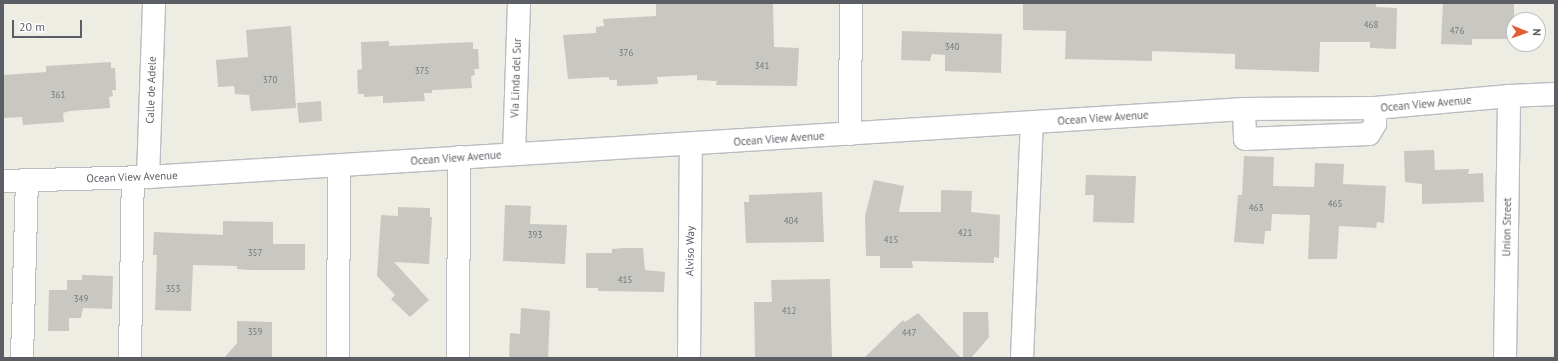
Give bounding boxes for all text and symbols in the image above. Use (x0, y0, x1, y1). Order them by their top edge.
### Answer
scale bar (14, 12, 84, 38)
north arrow (1506, 12, 1546, 52)
text: 20 m (19, 19, 45, 34)
house number: 468 (1364, 20, 1378, 30)
house number: 476 (1450, 26, 1464, 36)
text: N (1530, 28, 1544, 36)
street label: Via Linda del Sur (508, 38, 524, 118)
house number: 340 (945, 42, 959, 52)
house number: 376 (619, 48, 633, 58)
street label: Calle de Adele (143, 56, 159, 124)
house number: 341 (755, 61, 769, 71)
house number: 375 (415, 66, 429, 76)
house number: 370 (263, 75, 277, 85)
house number: 361 (51, 90, 65, 100)
street label: Ocean View Avenue (1379, 93, 1473, 115)
street label: Ocean View Avenue (1057, 108, 1149, 128)
street label: Ocean View Avenue (733, 129, 825, 149)
street label: Ocean View Avenue (410, 148, 502, 168)
street label: Ocean View Avenue (86, 169, 178, 185)
street label: Union Street (1500, 197, 1514, 257)
house number: 465 (1328, 199, 1342, 209)
house number: 463 (1249, 203, 1263, 213)
house number: 404 (784, 216, 798, 226)
street label: Alviso Way (683, 226, 697, 276)
house number: 421 (958, 228, 972, 238)
house number: 393 (528, 230, 542, 240)
house number: 415 (884, 235, 898, 245)
house number: 357 (248, 248, 262, 258)
house number: 415 (618, 275, 632, 285)
house number: 353 (166, 284, 180, 294)
house number: 349 (74, 294, 88, 304)
house number: 412 (782, 306, 796, 316)
house number: 359 (248, 327, 262, 337)
house number: 447 (902, 328, 916, 338)

